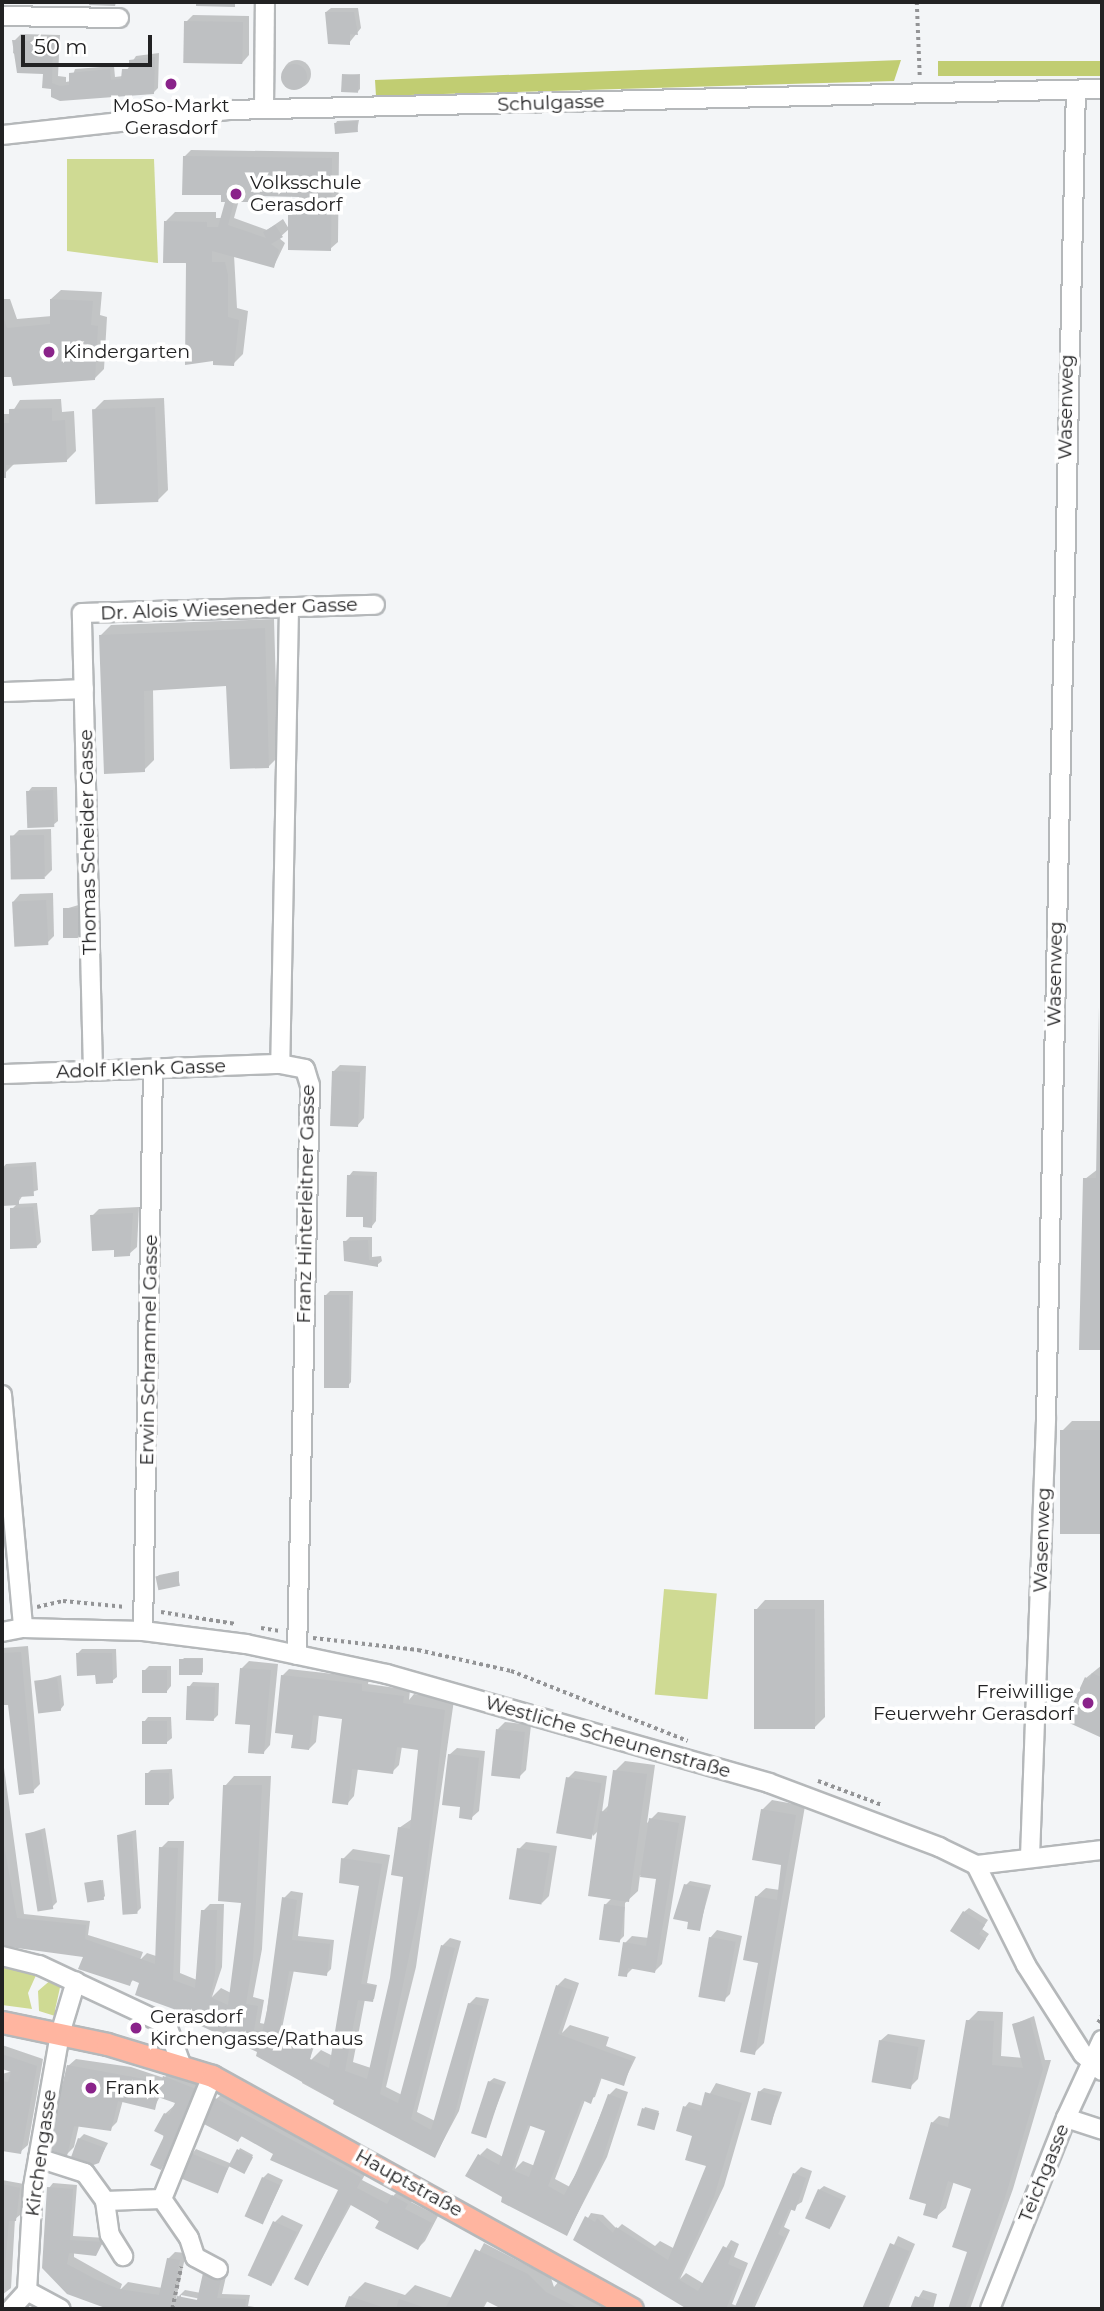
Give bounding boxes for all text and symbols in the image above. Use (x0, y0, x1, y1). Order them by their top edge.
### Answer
scale bar (24, 21, 156, 65)
text: 50 m (34, 34, 88, 59)
marker: MoSo-Markt Gerasdorf (163, 76, 179, 92)
street label: Schulgasse (497, 90, 605, 116)
place label: MoSo-Markt Gerasdorf (112, 95, 230, 139)
place label: Volksschule Gerasdorf (250, 172, 362, 216)
marker: Volksschule Gerasdorf (228, 186, 244, 202)
place label: Kindergarten (63, 341, 190, 363)
marker: Kindergarten (41, 344, 57, 360)
street label: Wasenweg (1054, 354, 1078, 460)
street label: Dr. Alois Wieseneder Gasse (100, 593, 358, 625)
street label: Thomas Scheider Gasse (75, 729, 101, 955)
street label: Wasenweg (1043, 921, 1067, 1027)
street label: Adolf Klenk Gasse (56, 1055, 226, 1083)
street label: Franz Hinterleitner Gasse (293, 1084, 319, 1324)
street label: Erwin Schrammel Gasse (136, 1234, 162, 1466)
street label: Wasenweg (1029, 1487, 1055, 1593)
place label: Freiwillige Feuerwehr Gerasdorf (873, 1681, 1074, 1725)
street label: Westliche Scheunenstraße (483, 1691, 733, 1783)
marker: Freiwillige Feuerwehr Gerasdorf (1080, 1695, 1096, 1711)
place label: Gerasdorf Kirchengasse/Rathaus (150, 2006, 363, 2050)
marker: Gerasdorf Kirchengasse/Rathaus (128, 2020, 144, 2036)
place label: Frank (105, 2077, 159, 2099)
marker: Frank (83, 2080, 99, 2096)
street label: Kirchengasse (21, 2088, 61, 2218)
street label: Teichgasse (1014, 2120, 1074, 2226)
street label: Hauptstraße (351, 2144, 467, 2222)

